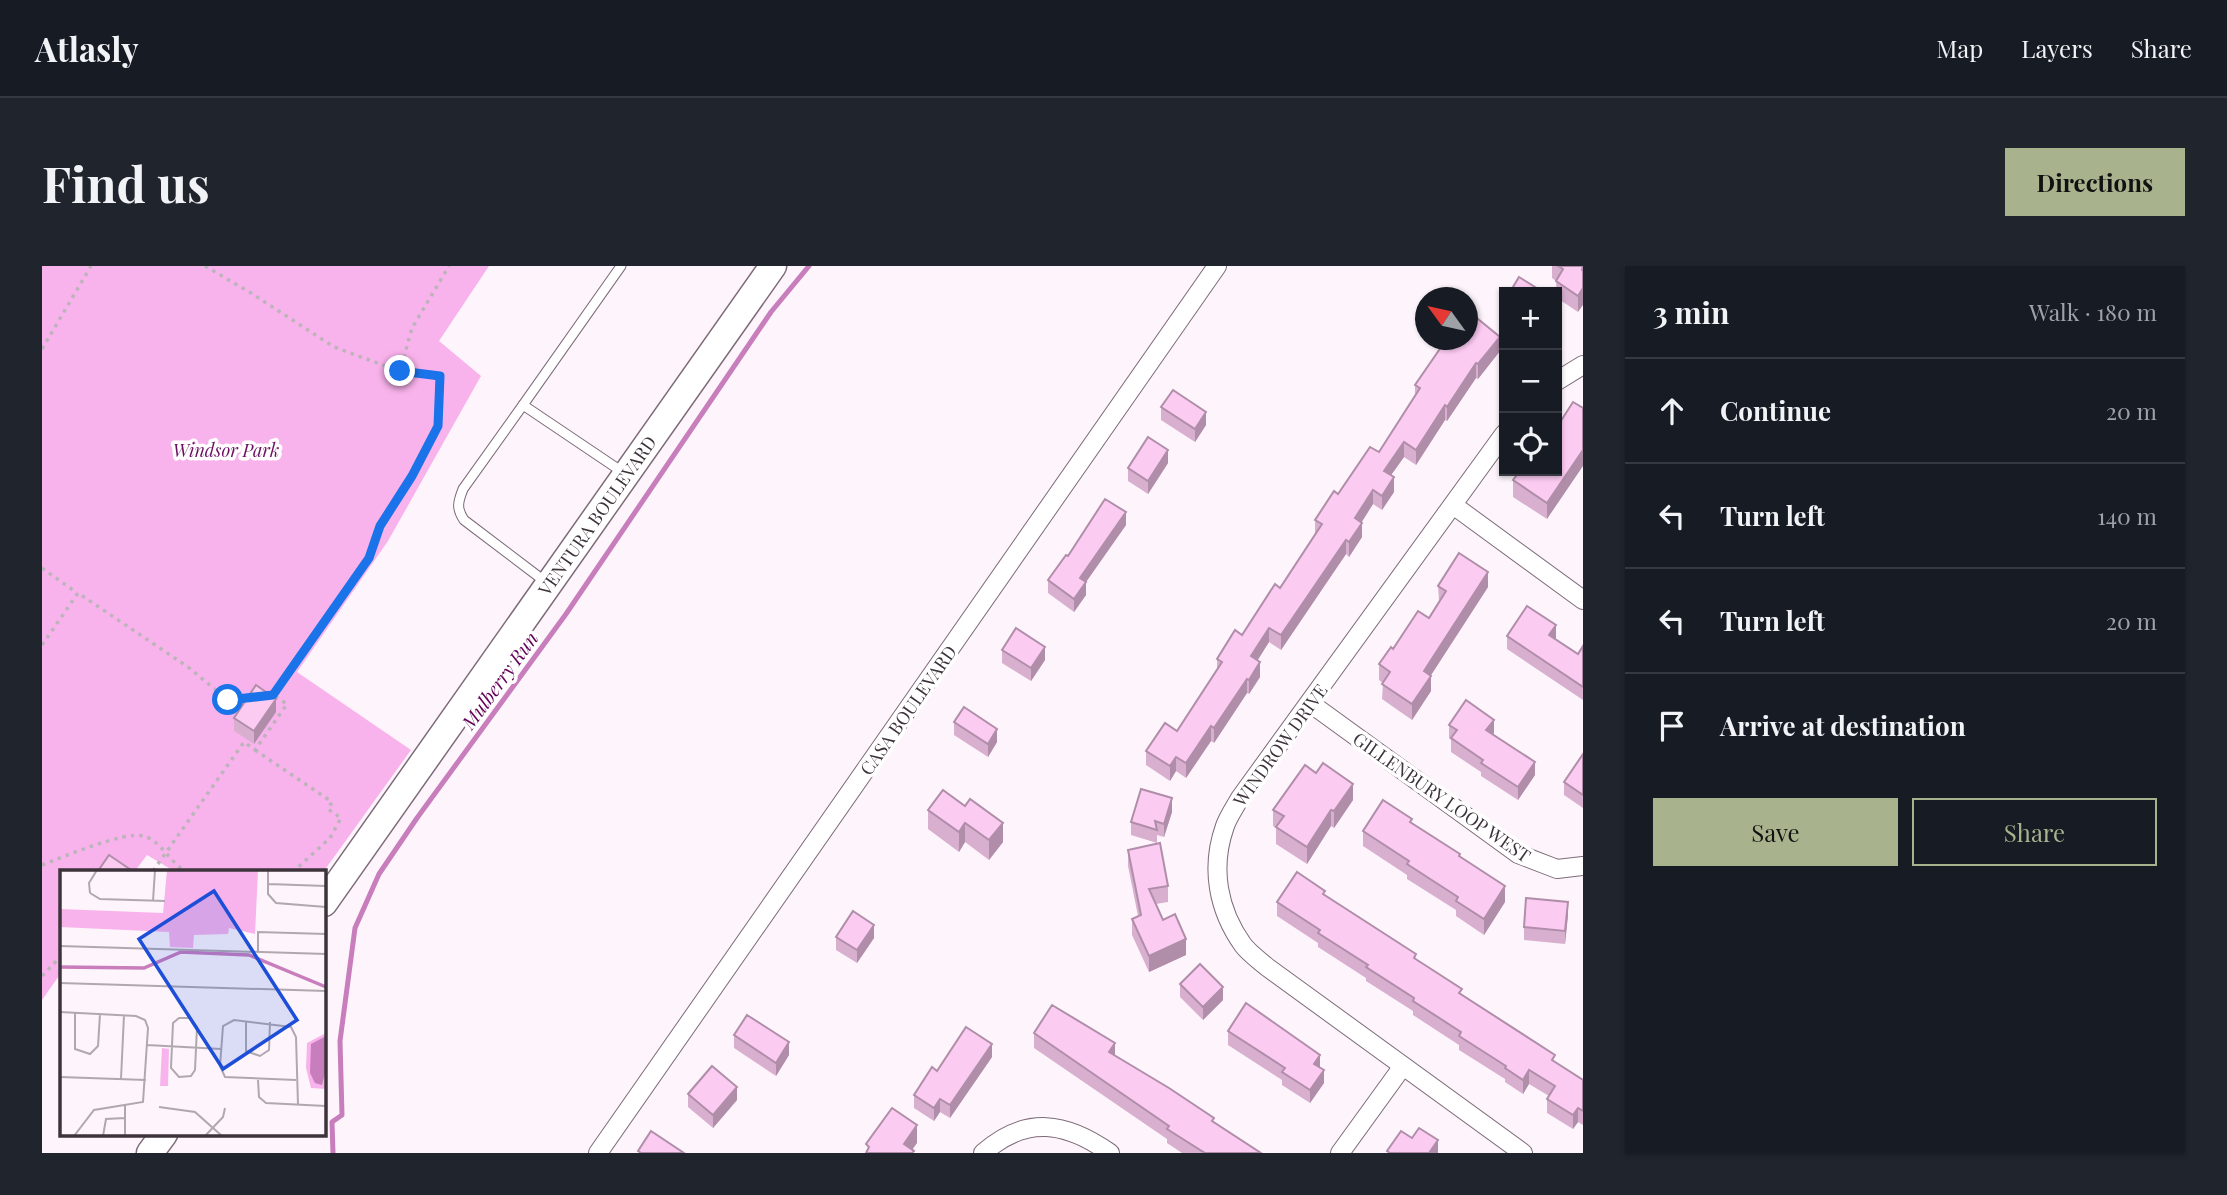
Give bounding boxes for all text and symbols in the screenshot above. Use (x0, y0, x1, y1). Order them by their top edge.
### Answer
text: Atlasly (35, 26, 139, 70)
text: Map (1937, 32, 1983, 64)
text: Layers (2021, 32, 2093, 64)
text: Share (2131, 32, 2192, 64)
button: Directions (2005, 148, 2185, 216)
text: Find us (42, 150, 210, 215)
north arrow (1415, 287, 1478, 350)
map controls (1499, 287, 1562, 476)
button: + (1499, 287, 1562, 350)
text: 3 min (1653, 292, 1729, 332)
text: Walk · 180 m (2029, 296, 2157, 327)
button: − (1499, 350, 1562, 413)
route end (384, 355, 415, 386)
icon: ahead (1653, 392, 1691, 430)
text: Continue (1720, 393, 1831, 428)
text: 20 m (2106, 395, 2157, 426)
button: locate (1499, 413, 1562, 476)
street label: VENTURA BOULEVARD (532, 431, 662, 601)
park label: Windsor Park (173, 438, 279, 462)
icon: left (1653, 497, 1691, 535)
text: Turn left (1720, 498, 1825, 533)
text: 140 m (2097, 500, 2157, 531)
icon: left (1653, 602, 1691, 640)
text: Turn left (1720, 603, 1825, 638)
text: 20 m (2106, 605, 2157, 636)
water label: Mulberry Run (454, 626, 543, 735)
street label: CASA BOULEVARD (854, 640, 962, 780)
street label: WINDROW DRIVE (1227, 679, 1333, 812)
route start (212, 684, 243, 715)
icon: arrive (1653, 707, 1691, 745)
text: Arrive at destination (1720, 708, 1966, 743)
street label: GILLENBURY LOOP WEST (1348, 726, 1536, 868)
button: Save (1653, 798, 1898, 866)
button: Share (1912, 798, 2157, 866)
inset map (60, 870, 326, 1136)

